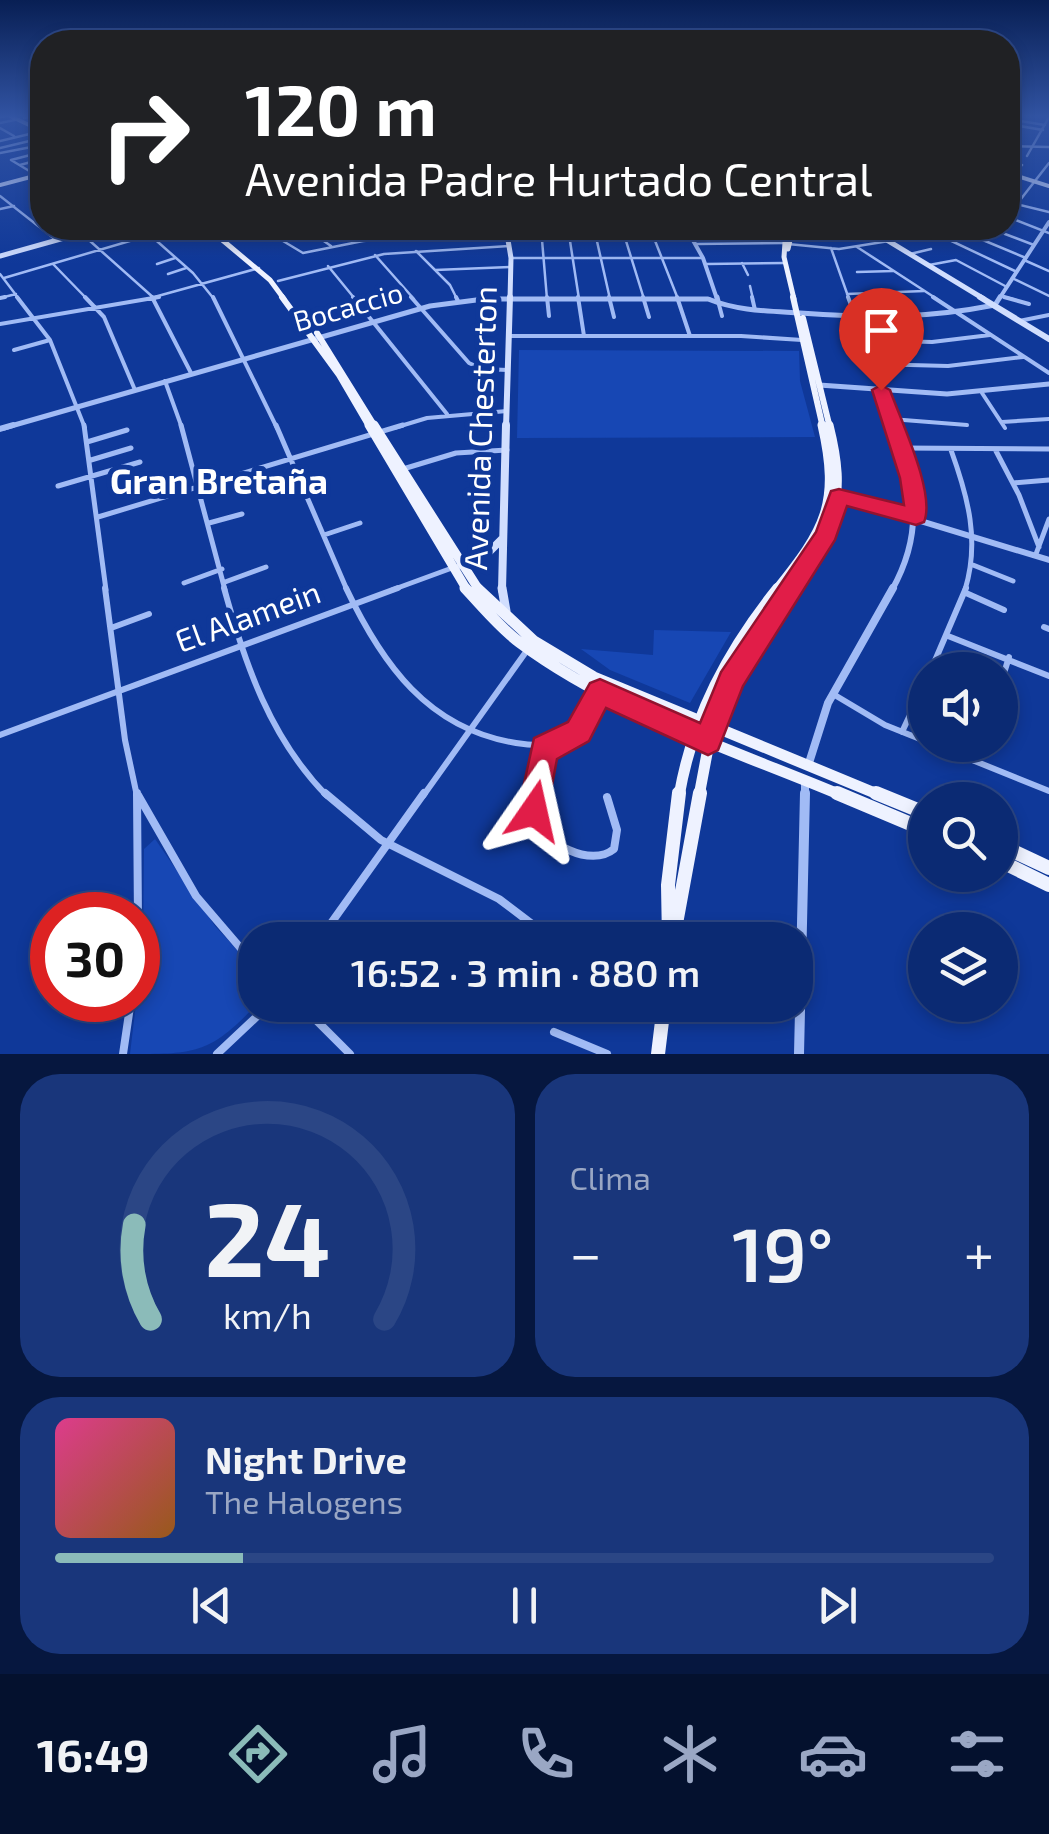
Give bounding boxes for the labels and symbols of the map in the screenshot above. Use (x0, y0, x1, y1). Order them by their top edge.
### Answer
street label: Bocaccio (289, 274, 406, 338)
street label: Avenida Chesterton (455, 285, 503, 571)
pin (839, 288, 924, 391)
district label: Gran Bretaña (110, 459, 328, 501)
street label: El Alamein (170, 571, 325, 659)
position arrow (482, 759, 586, 863)
speed limit sign: 30 (30, 892, 160, 1022)

